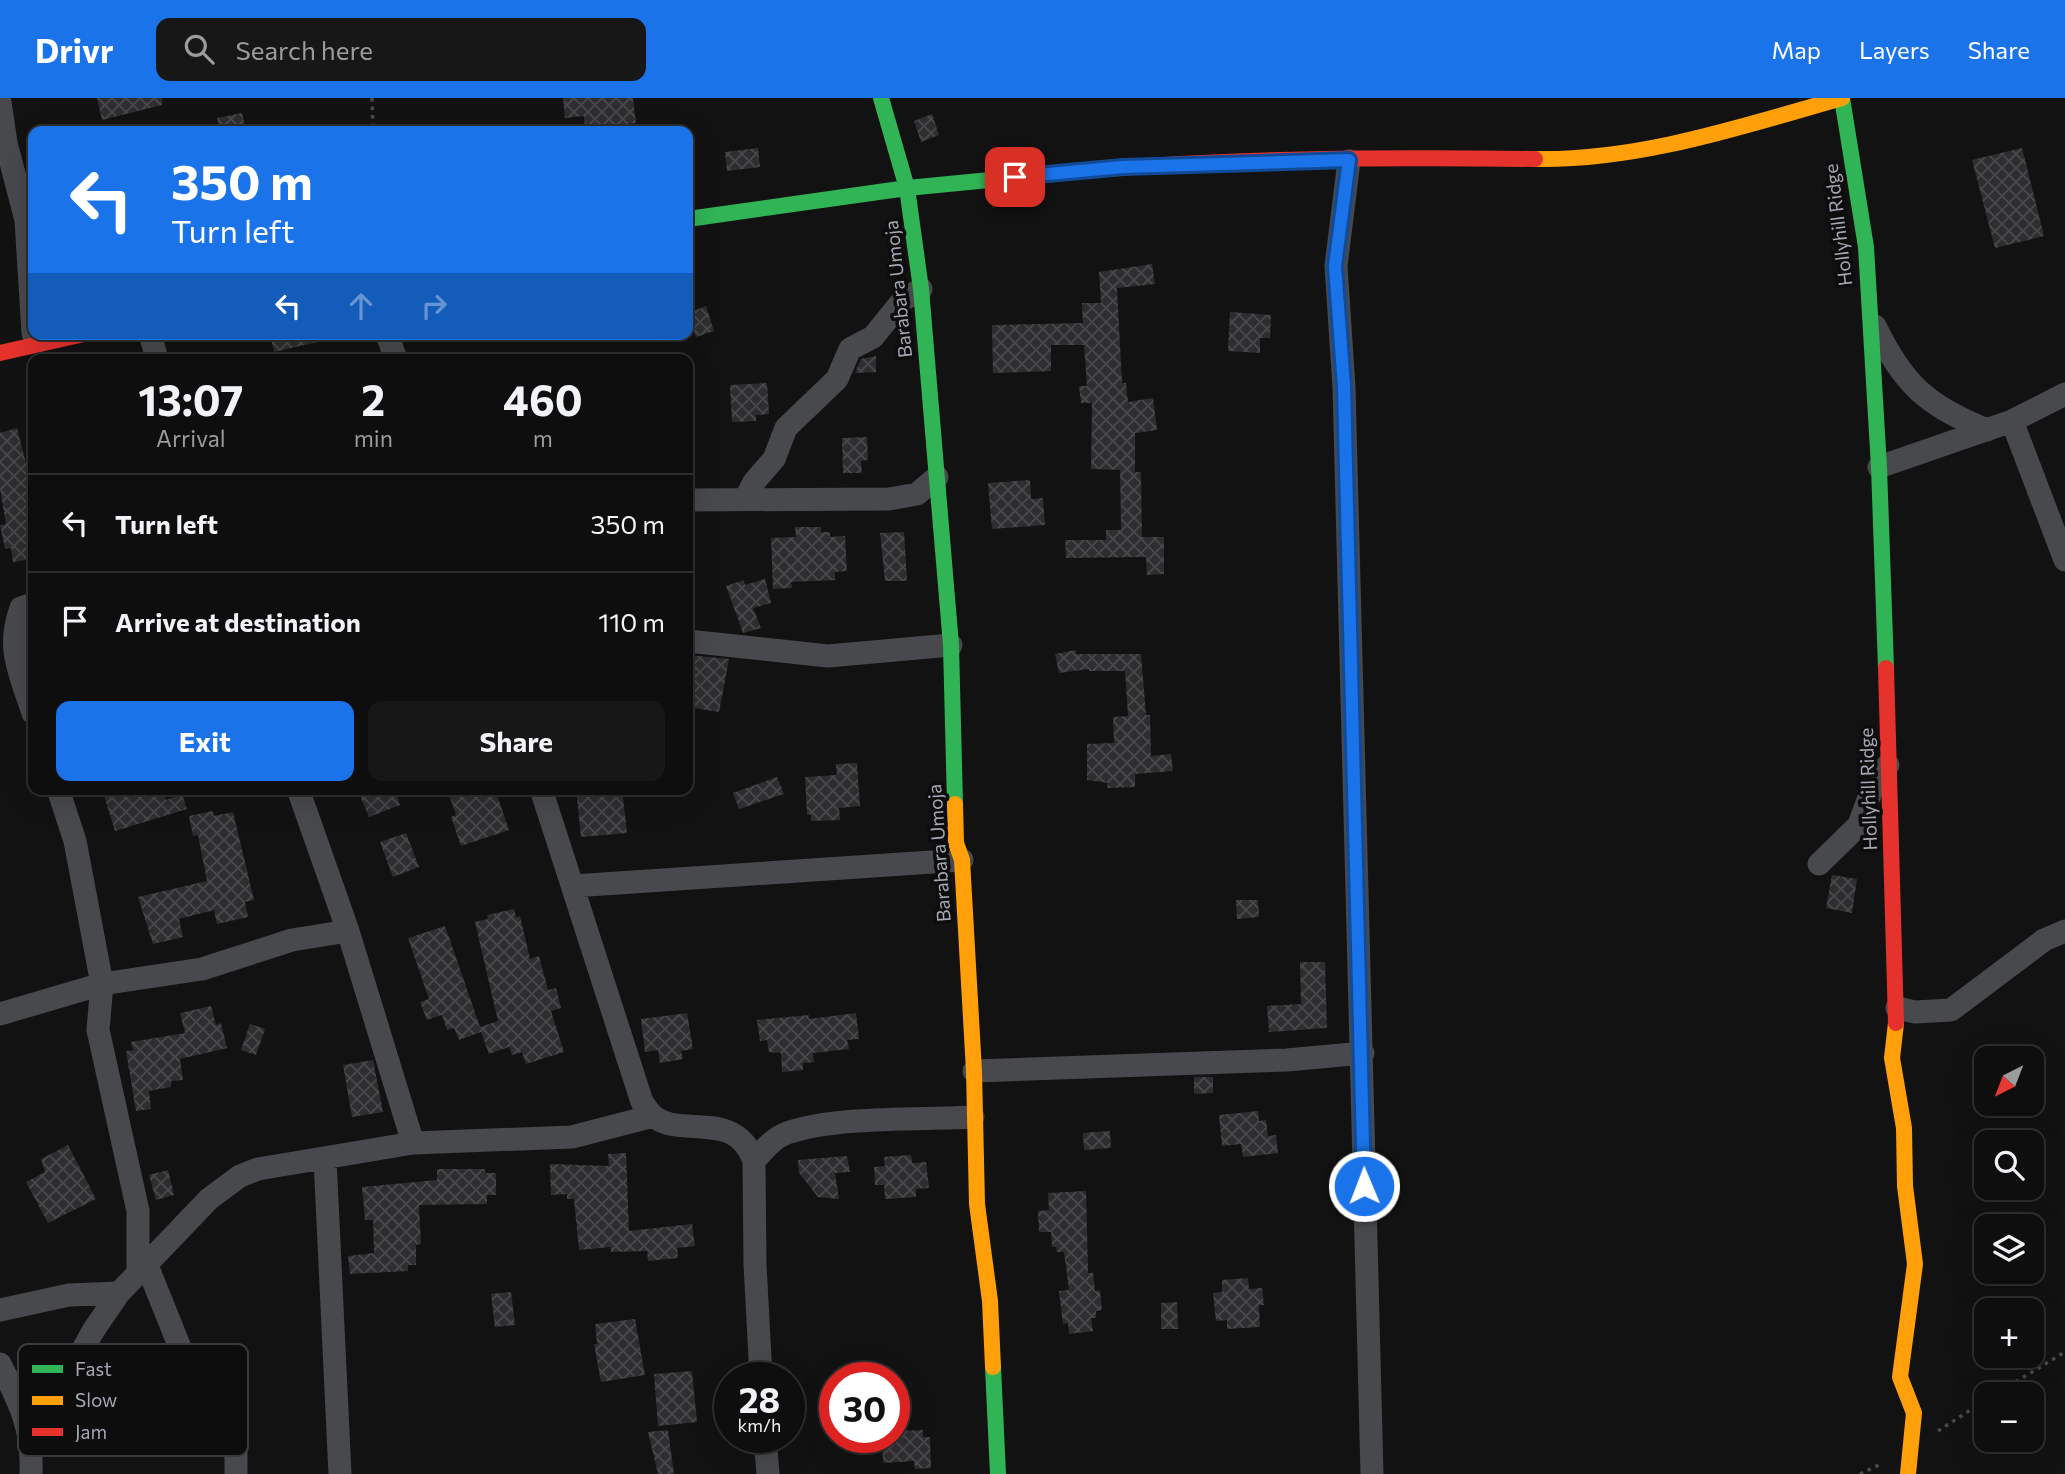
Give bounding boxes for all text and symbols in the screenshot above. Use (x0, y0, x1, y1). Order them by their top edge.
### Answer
search box (156, 18, 646, 81)
text: Drivr (35, 29, 114, 70)
icon: search (180, 30, 218, 68)
text: Search here (236, 34, 373, 65)
text: Map (1772, 35, 1821, 64)
text: Layers (1859, 35, 1930, 64)
text: Share (1968, 35, 2030, 64)
pin (985, 147, 1045, 207)
text: 350 m (171, 150, 313, 210)
icon: left (56, 154, 147, 245)
icon: arrive (996, 158, 1034, 196)
street label: Hollyhill Ridge (1819, 163, 1856, 287)
text: Turn left (171, 210, 295, 250)
street label: Barabara Umoja (879, 219, 916, 359)
icon: left (269, 287, 307, 325)
icon: ahead (342, 287, 380, 325)
icon: right (415, 287, 453, 325)
text: 13:07 (138, 373, 243, 425)
text: 2 (361, 373, 385, 425)
text: 460 (503, 373, 583, 425)
text: Arrival (156, 424, 226, 452)
text: min (354, 424, 393, 452)
text: m (533, 424, 553, 452)
icon: left (56, 504, 94, 542)
text: Turn left (115, 508, 218, 539)
text: 350 m (591, 508, 665, 539)
icon: arrive (56, 602, 94, 640)
text: Arrive at destination (115, 606, 361, 637)
text: 110 m (598, 606, 665, 637)
button: Exit (56, 701, 354, 781)
button: Share (368, 701, 665, 781)
street label: Hollyhill Ridge (1854, 727, 1881, 851)
street label: Barabara Umoja (922, 783, 955, 923)
north arrow (1974, 1046, 2044, 1116)
map controls (1974, 1046, 2044, 1452)
button: search (1974, 1130, 2044, 1200)
position arrow (1327, 1149, 1401, 1223)
button: layers (1974, 1214, 2044, 1284)
button: + (1974, 1298, 2044, 1368)
legend (18, 1344, 248, 1456)
text: Fast (75, 1357, 112, 1380)
speed limit sign: 30 (819, 1362, 910, 1453)
text: 28 (739, 1377, 780, 1420)
button: − (1974, 1382, 2044, 1452)
text: Slow (75, 1388, 117, 1411)
text: km/h (738, 1414, 781, 1436)
text: Jam (75, 1420, 107, 1443)

